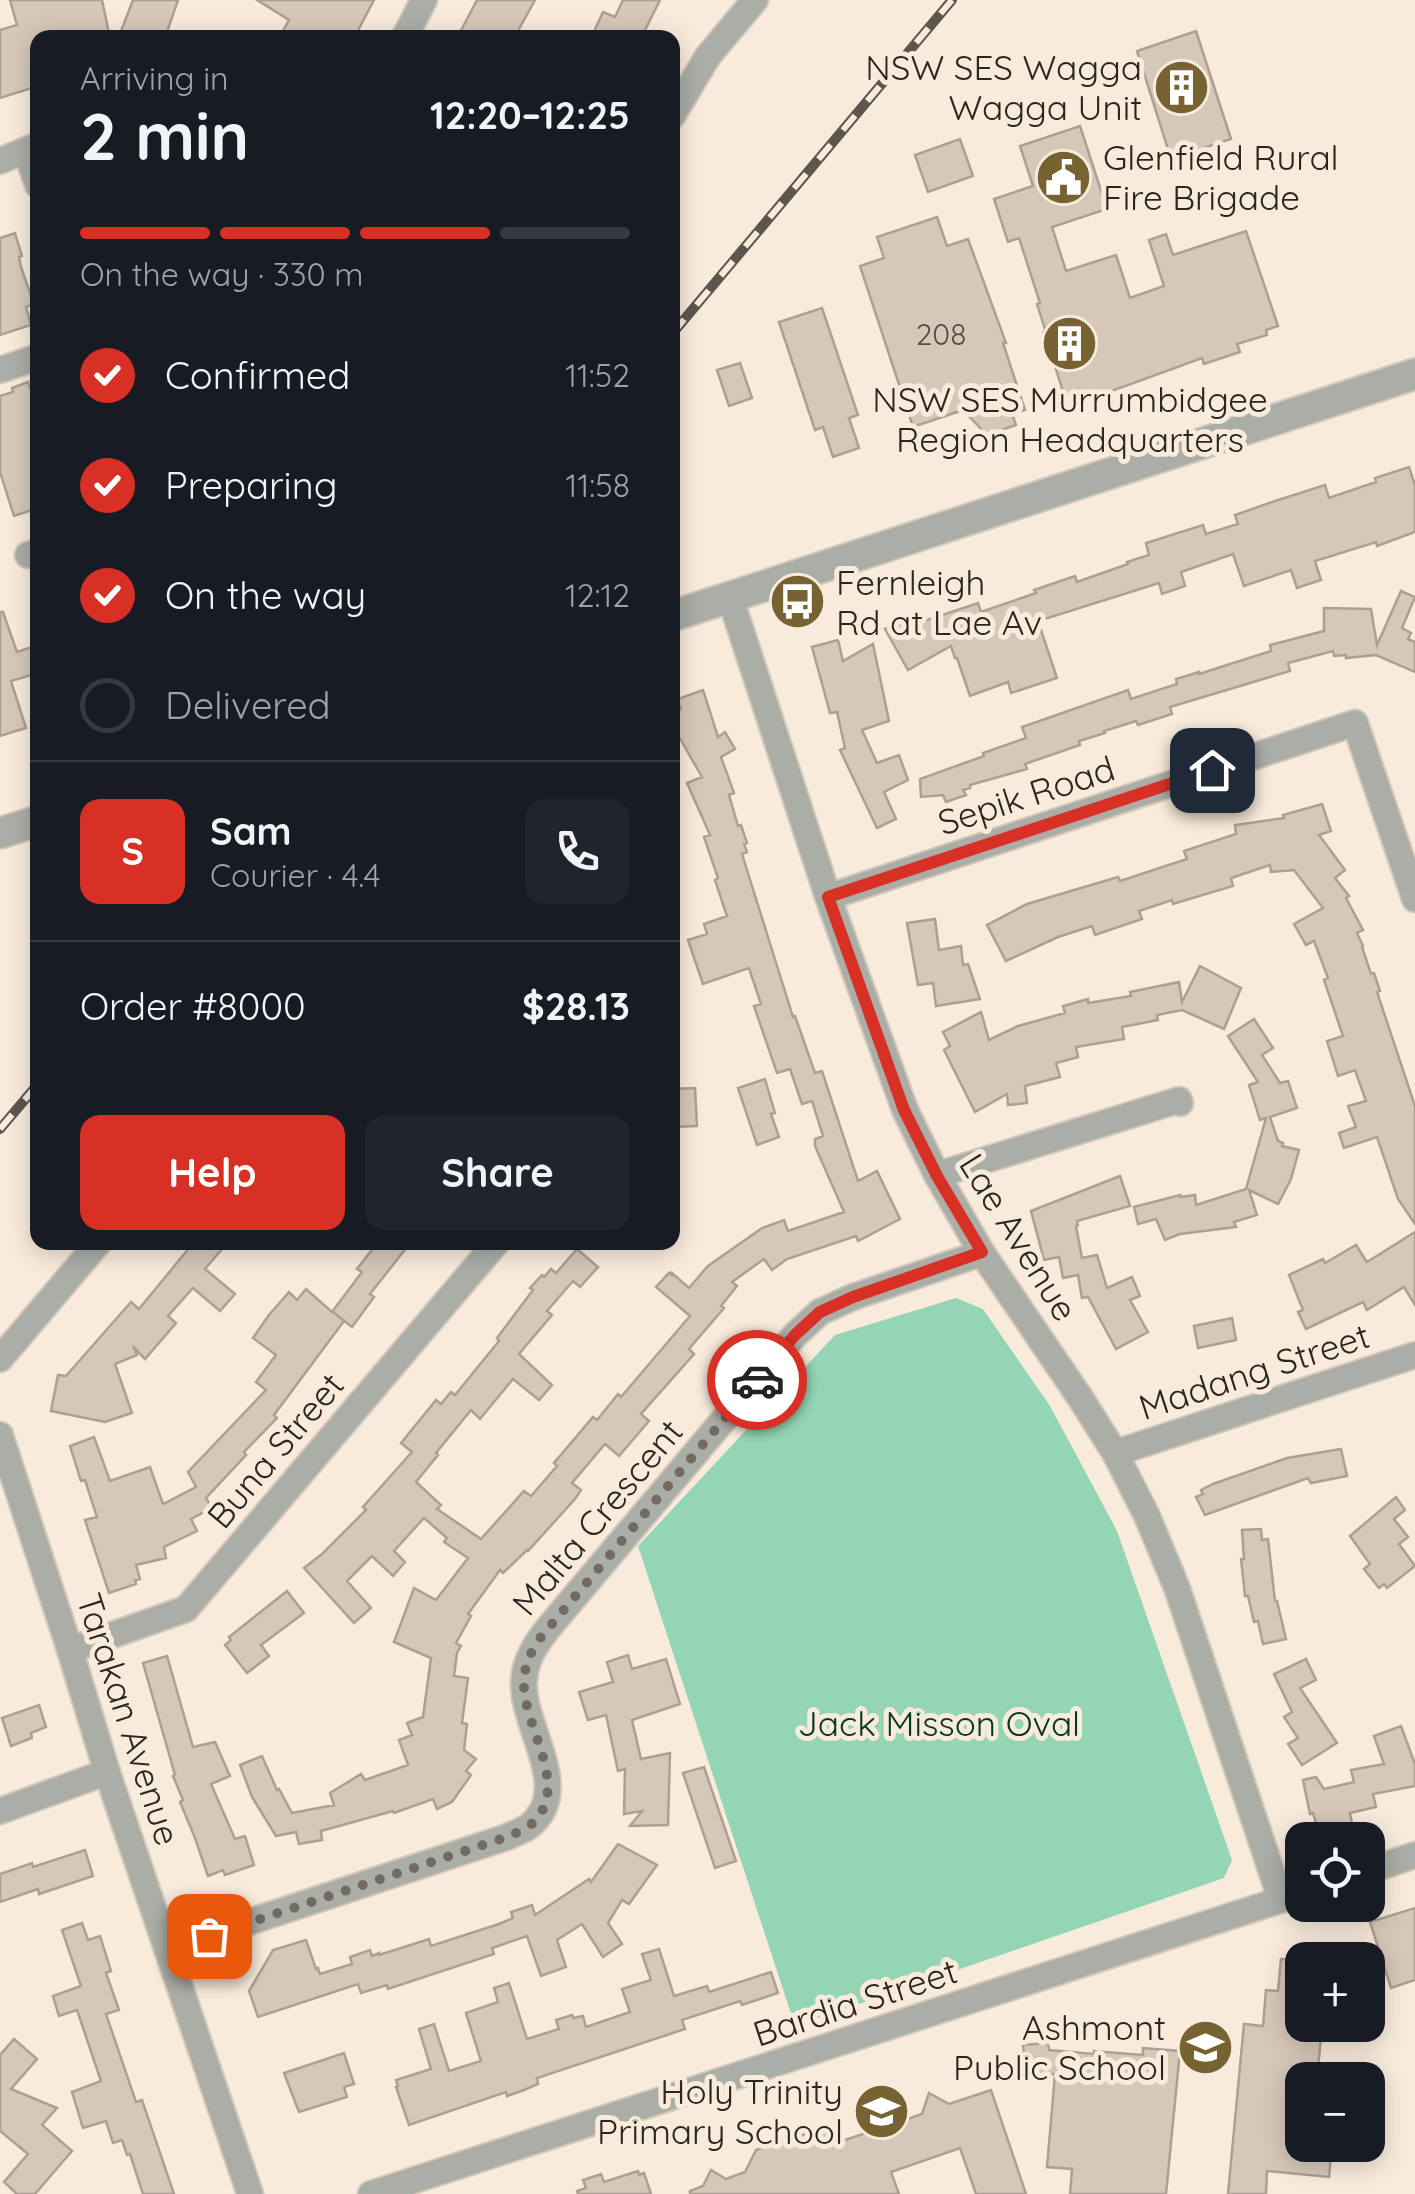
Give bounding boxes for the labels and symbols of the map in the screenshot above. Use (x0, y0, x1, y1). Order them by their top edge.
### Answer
place label: NSW SES Wagga Wagga Unit (865, 45, 1142, 129)
building icon: NSW SES Wagga Wagga Unit (1151, 57, 1211, 117)
place label: Glenfield Rural Fire Brigade (1103, 135, 1339, 219)
public building icon: Glenfield Rural Fire Brigade (1034, 147, 1094, 207)
building icon: NSW SES Murrumbidgee Region Headquarters (1040, 313, 1100, 373)
house number: 208 (916, 315, 966, 353)
place label: NSW SES Murrumbidgee Region Headquarters (872, 377, 1268, 461)
place label: Fernleigh Rd at Lae Av (836, 560, 1042, 644)
bus stop icon: Fernleigh Rd at Lae Av (767, 572, 827, 632)
pin (1170, 728, 1255, 813)
street label: Sepik Road (932, 746, 1120, 844)
street label: Lae Avenue (950, 1145, 1088, 1329)
street label: Madang Street (1133, 1313, 1375, 1429)
courier (707, 1330, 807, 1430)
street label: Buna Street (197, 1363, 353, 1537)
street label: Malta Crescent (502, 1410, 692, 1624)
street label: Tarakan Avenue (68, 1587, 190, 1851)
park label: Jack Misson Oval (798, 1701, 1080, 1745)
pin (167, 1894, 252, 1979)
street label: Bardia Street (747, 1948, 963, 2056)
place label: Ashmont Public School (953, 2005, 1166, 2089)
school or university icon: Ashmont Public School (1175, 2017, 1235, 2077)
place label: Holy Trinity Primary School (597, 2069, 843, 2153)
school or university icon: Holy Trinity Primary School (852, 2081, 912, 2141)

